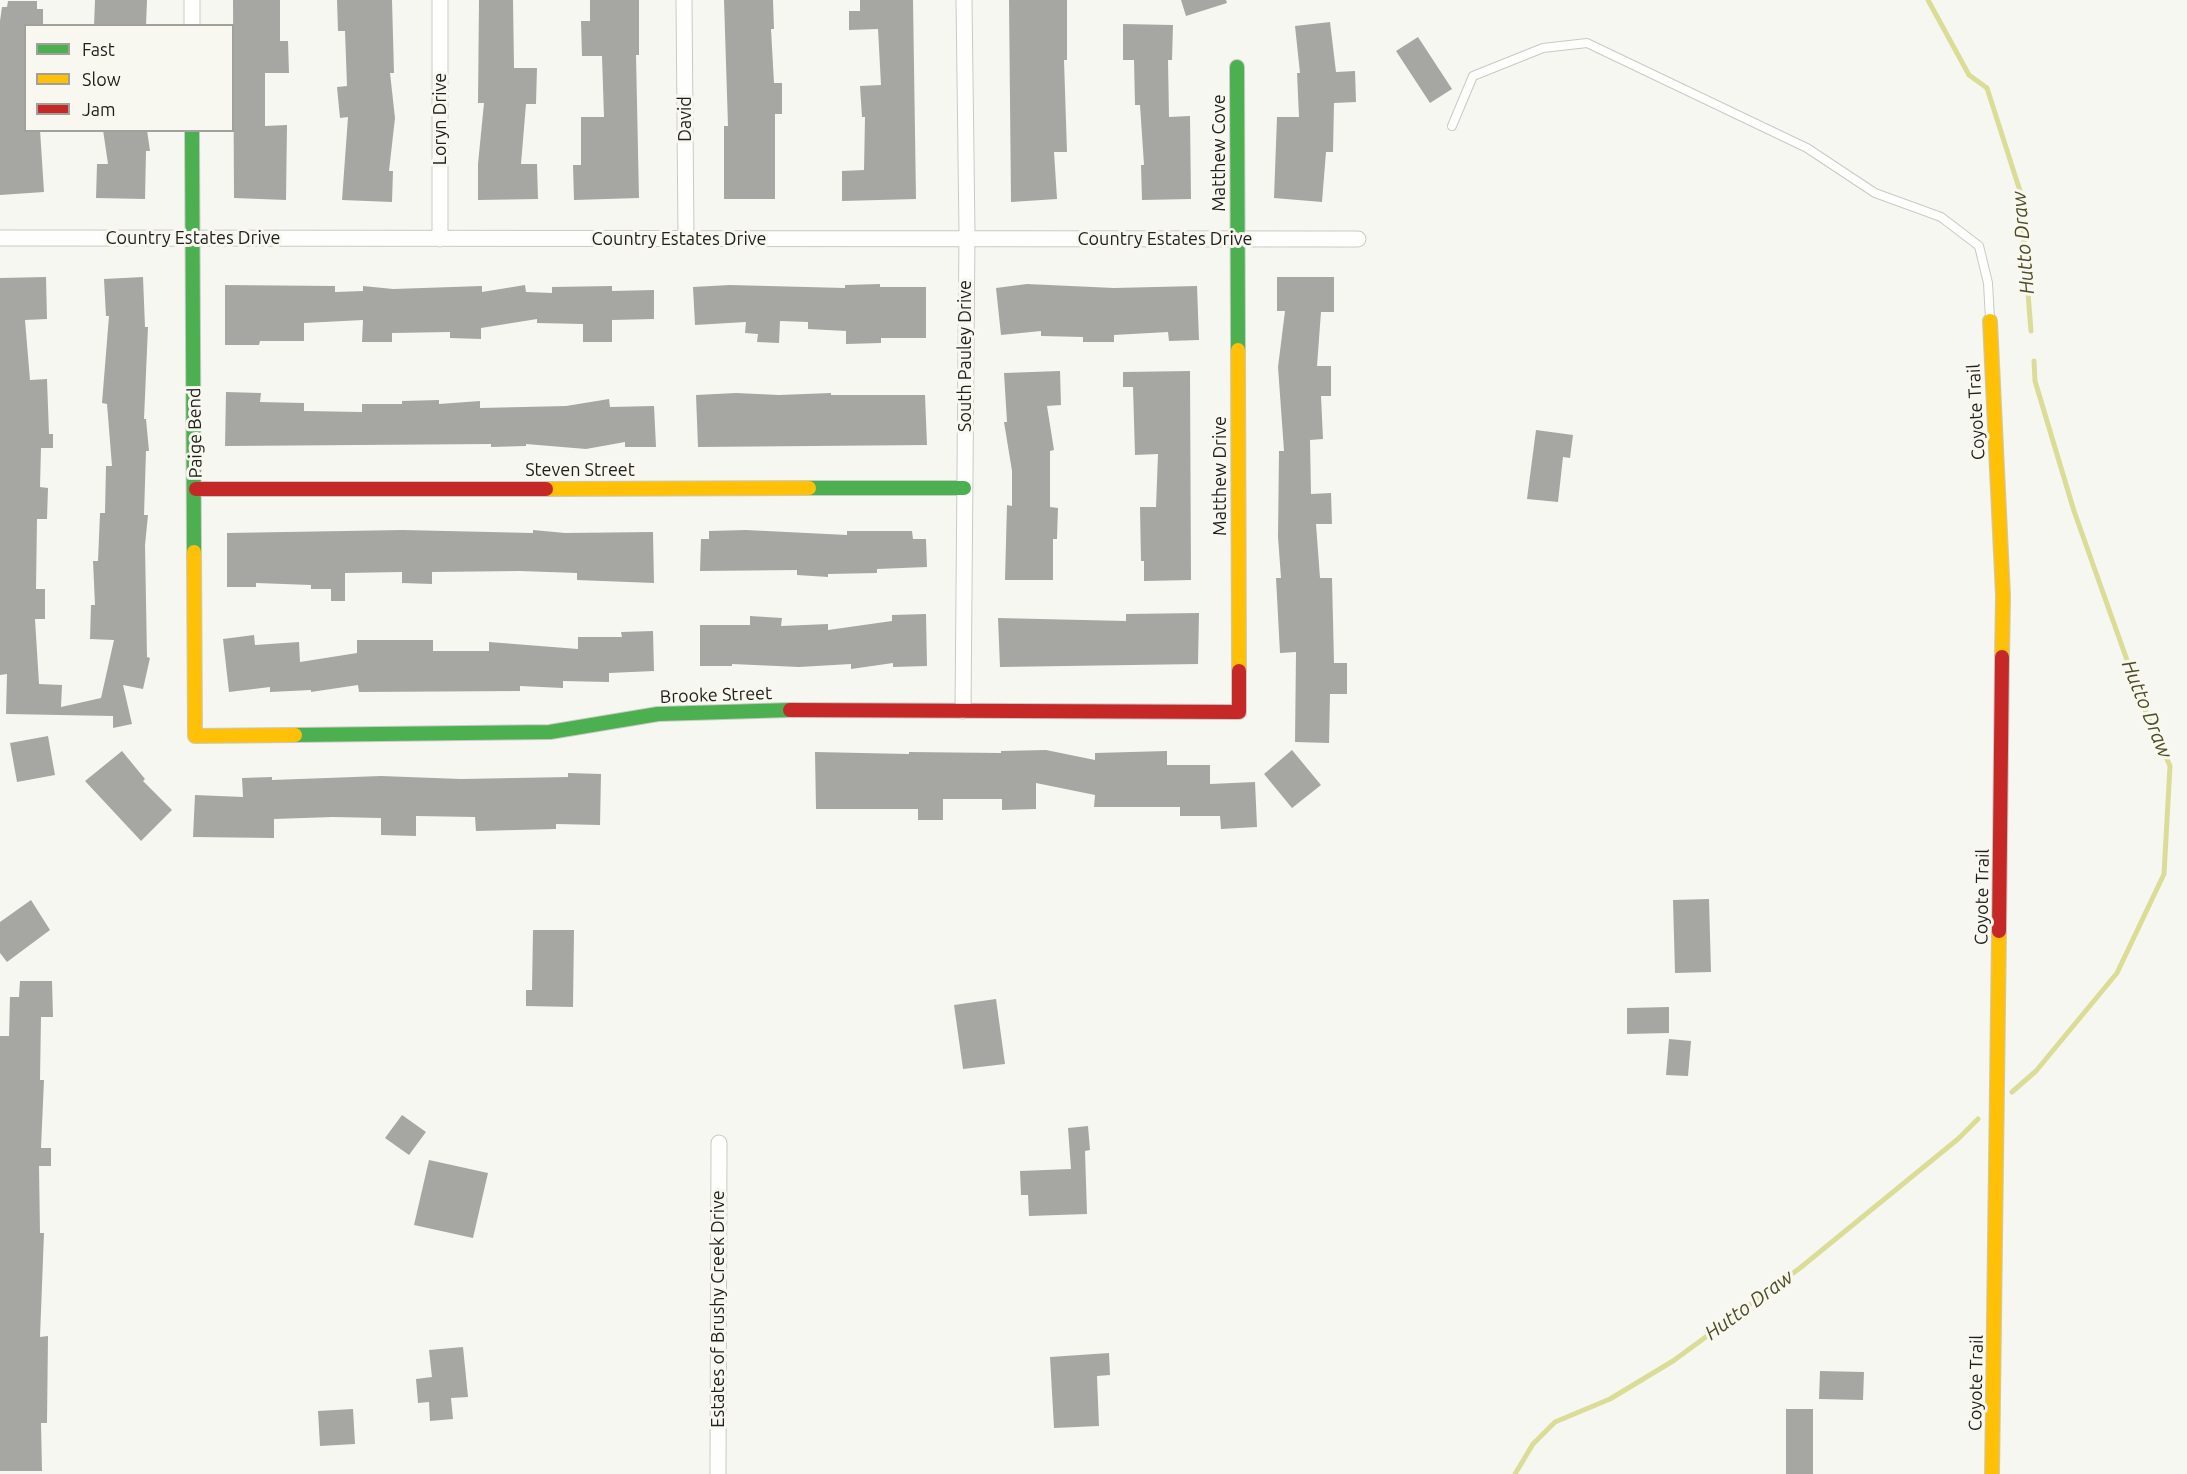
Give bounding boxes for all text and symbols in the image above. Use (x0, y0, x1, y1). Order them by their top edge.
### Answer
legend (24, 24, 234, 132)
text: Fast (82, 39, 115, 59)
text: Slow (82, 69, 121, 89)
street label: Loryn Drive (429, 73, 451, 165)
street label: Matthew Cove (1208, 94, 1230, 212)
street label: David (674, 96, 696, 142)
text: Jam (82, 99, 116, 119)
water label: Hutto Draw (2007, 191, 2039, 295)
street label: Country Estates Drive (106, 227, 280, 249)
street label: Country Estates Drive (592, 228, 766, 250)
street label: Country Estates Drive (1078, 228, 1252, 250)
street label: South Pauley Drive (954, 280, 976, 432)
street label: Coyote Trail (1963, 363, 1989, 461)
street label: Paige Bend (183, 387, 207, 479)
street label: Matthew Drive (1209, 416, 1231, 536)
street label: Steven Street (525, 459, 635, 481)
water label: Hutto Draw (2117, 657, 2177, 761)
street label: Brooke Street (659, 682, 773, 708)
street label: Coyote Trail (1970, 849, 1994, 945)
street label: Estates of Brushy Creek Drive (707, 1190, 729, 1428)
water label: Hutto Draw (1700, 1265, 1798, 1345)
street label: Coyote Trail (1964, 1335, 1988, 1431)

